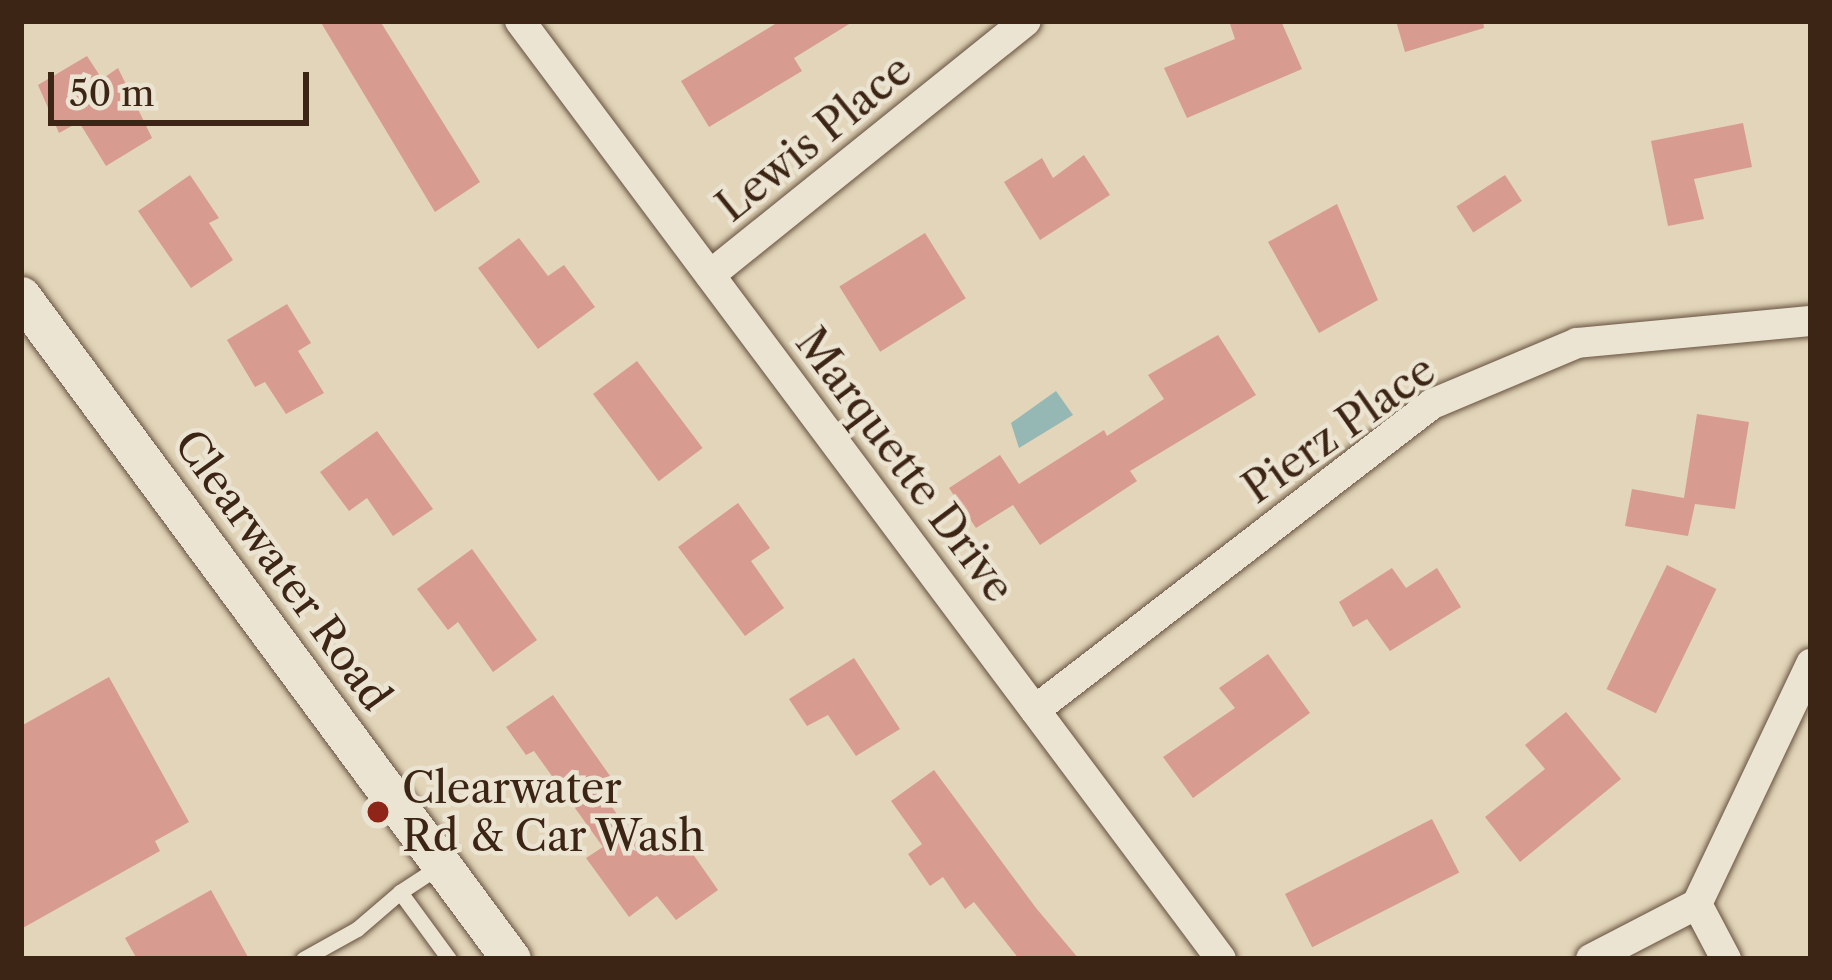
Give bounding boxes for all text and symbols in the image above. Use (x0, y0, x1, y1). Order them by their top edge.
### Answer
street label: Lewis Place (707, 44, 921, 232)
scale bar (54, 48, 315, 122)
text: 50 m (69, 71, 154, 115)
street label: Marquette Drive (786, 318, 1024, 612)
street label: Pierz Place (1233, 345, 1445, 513)
street label: Clearwater Road (164, 420, 402, 720)
place label: Clearwater Rd & Car Wash (402, 763, 707, 862)
marker: Clearwater Rd & Car Wash (365, 799, 391, 825)

